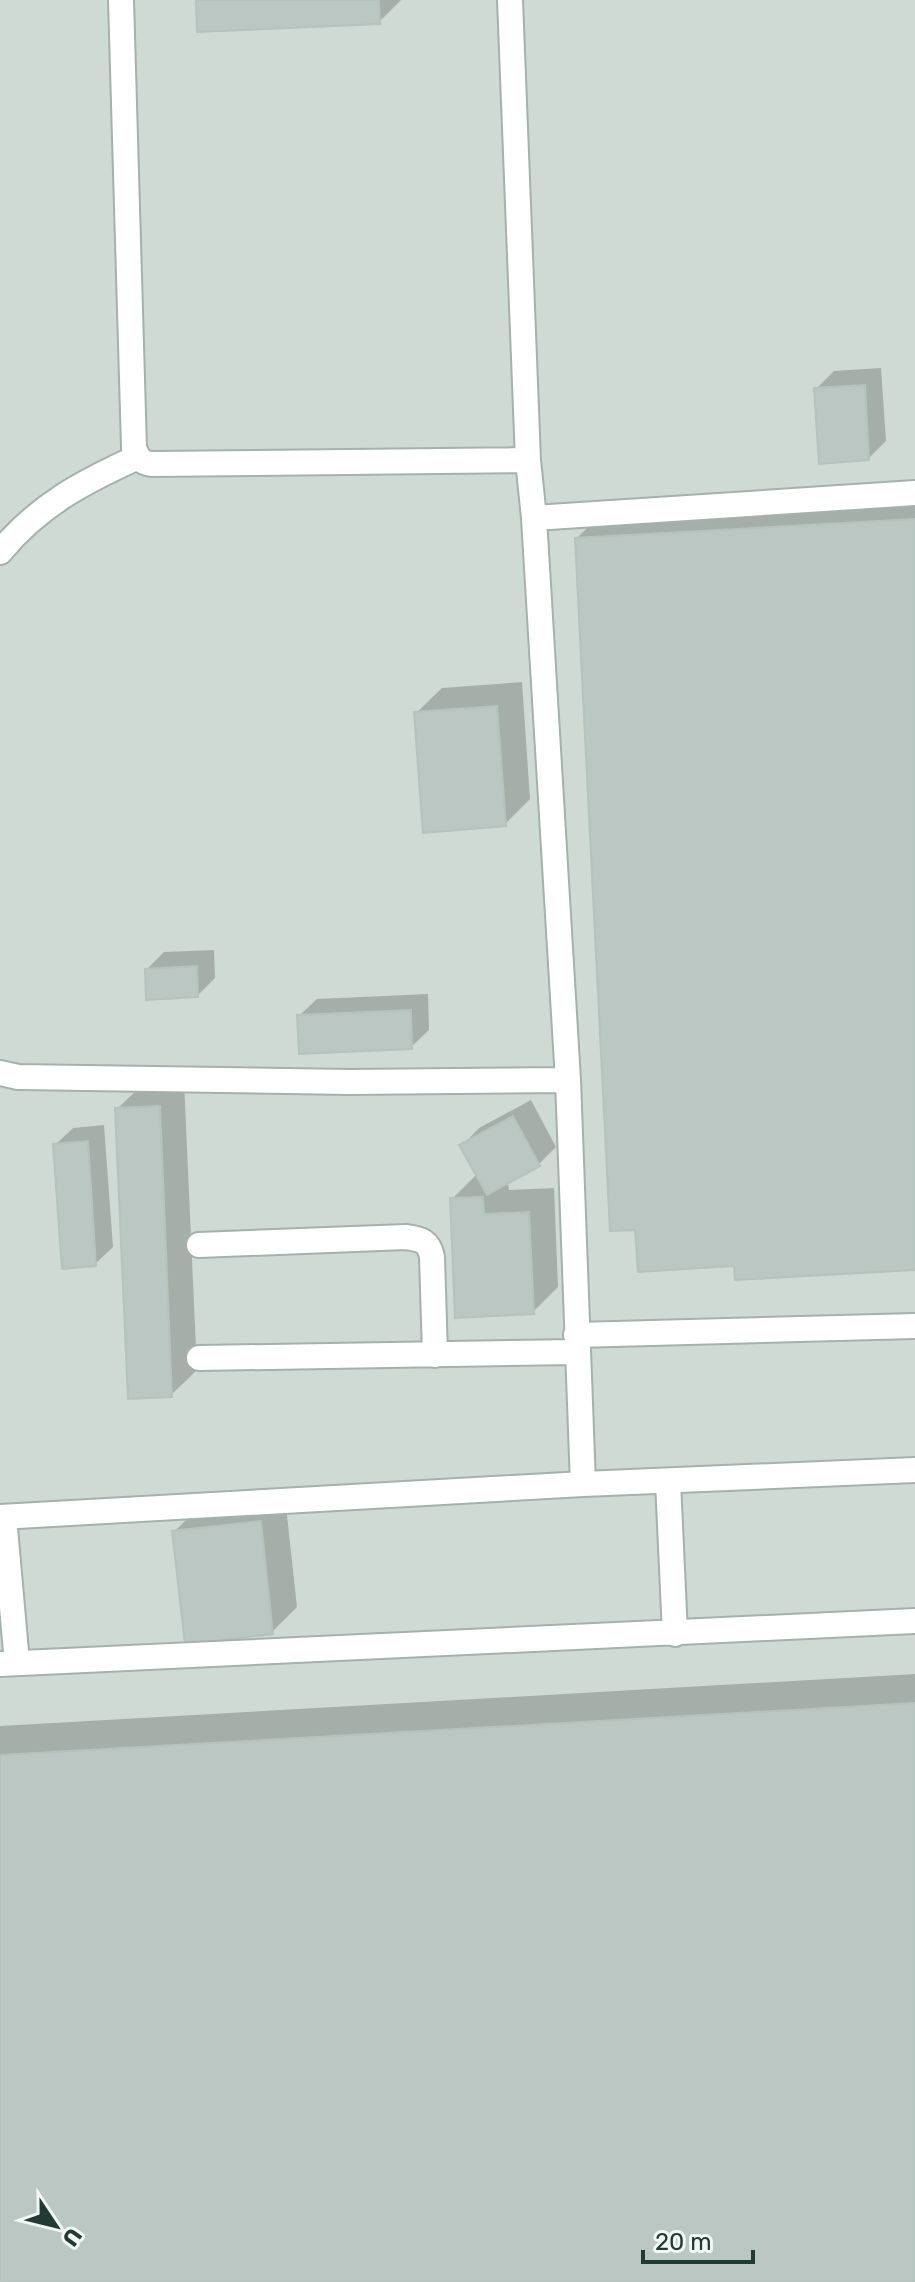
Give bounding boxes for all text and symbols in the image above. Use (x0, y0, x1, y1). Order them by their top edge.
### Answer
north arrow (16, 2186, 96, 2266)
scale bar (643, 2214, 753, 2264)
text: U (56, 2223, 88, 2251)
text: 20 m (655, 2228, 712, 2256)

